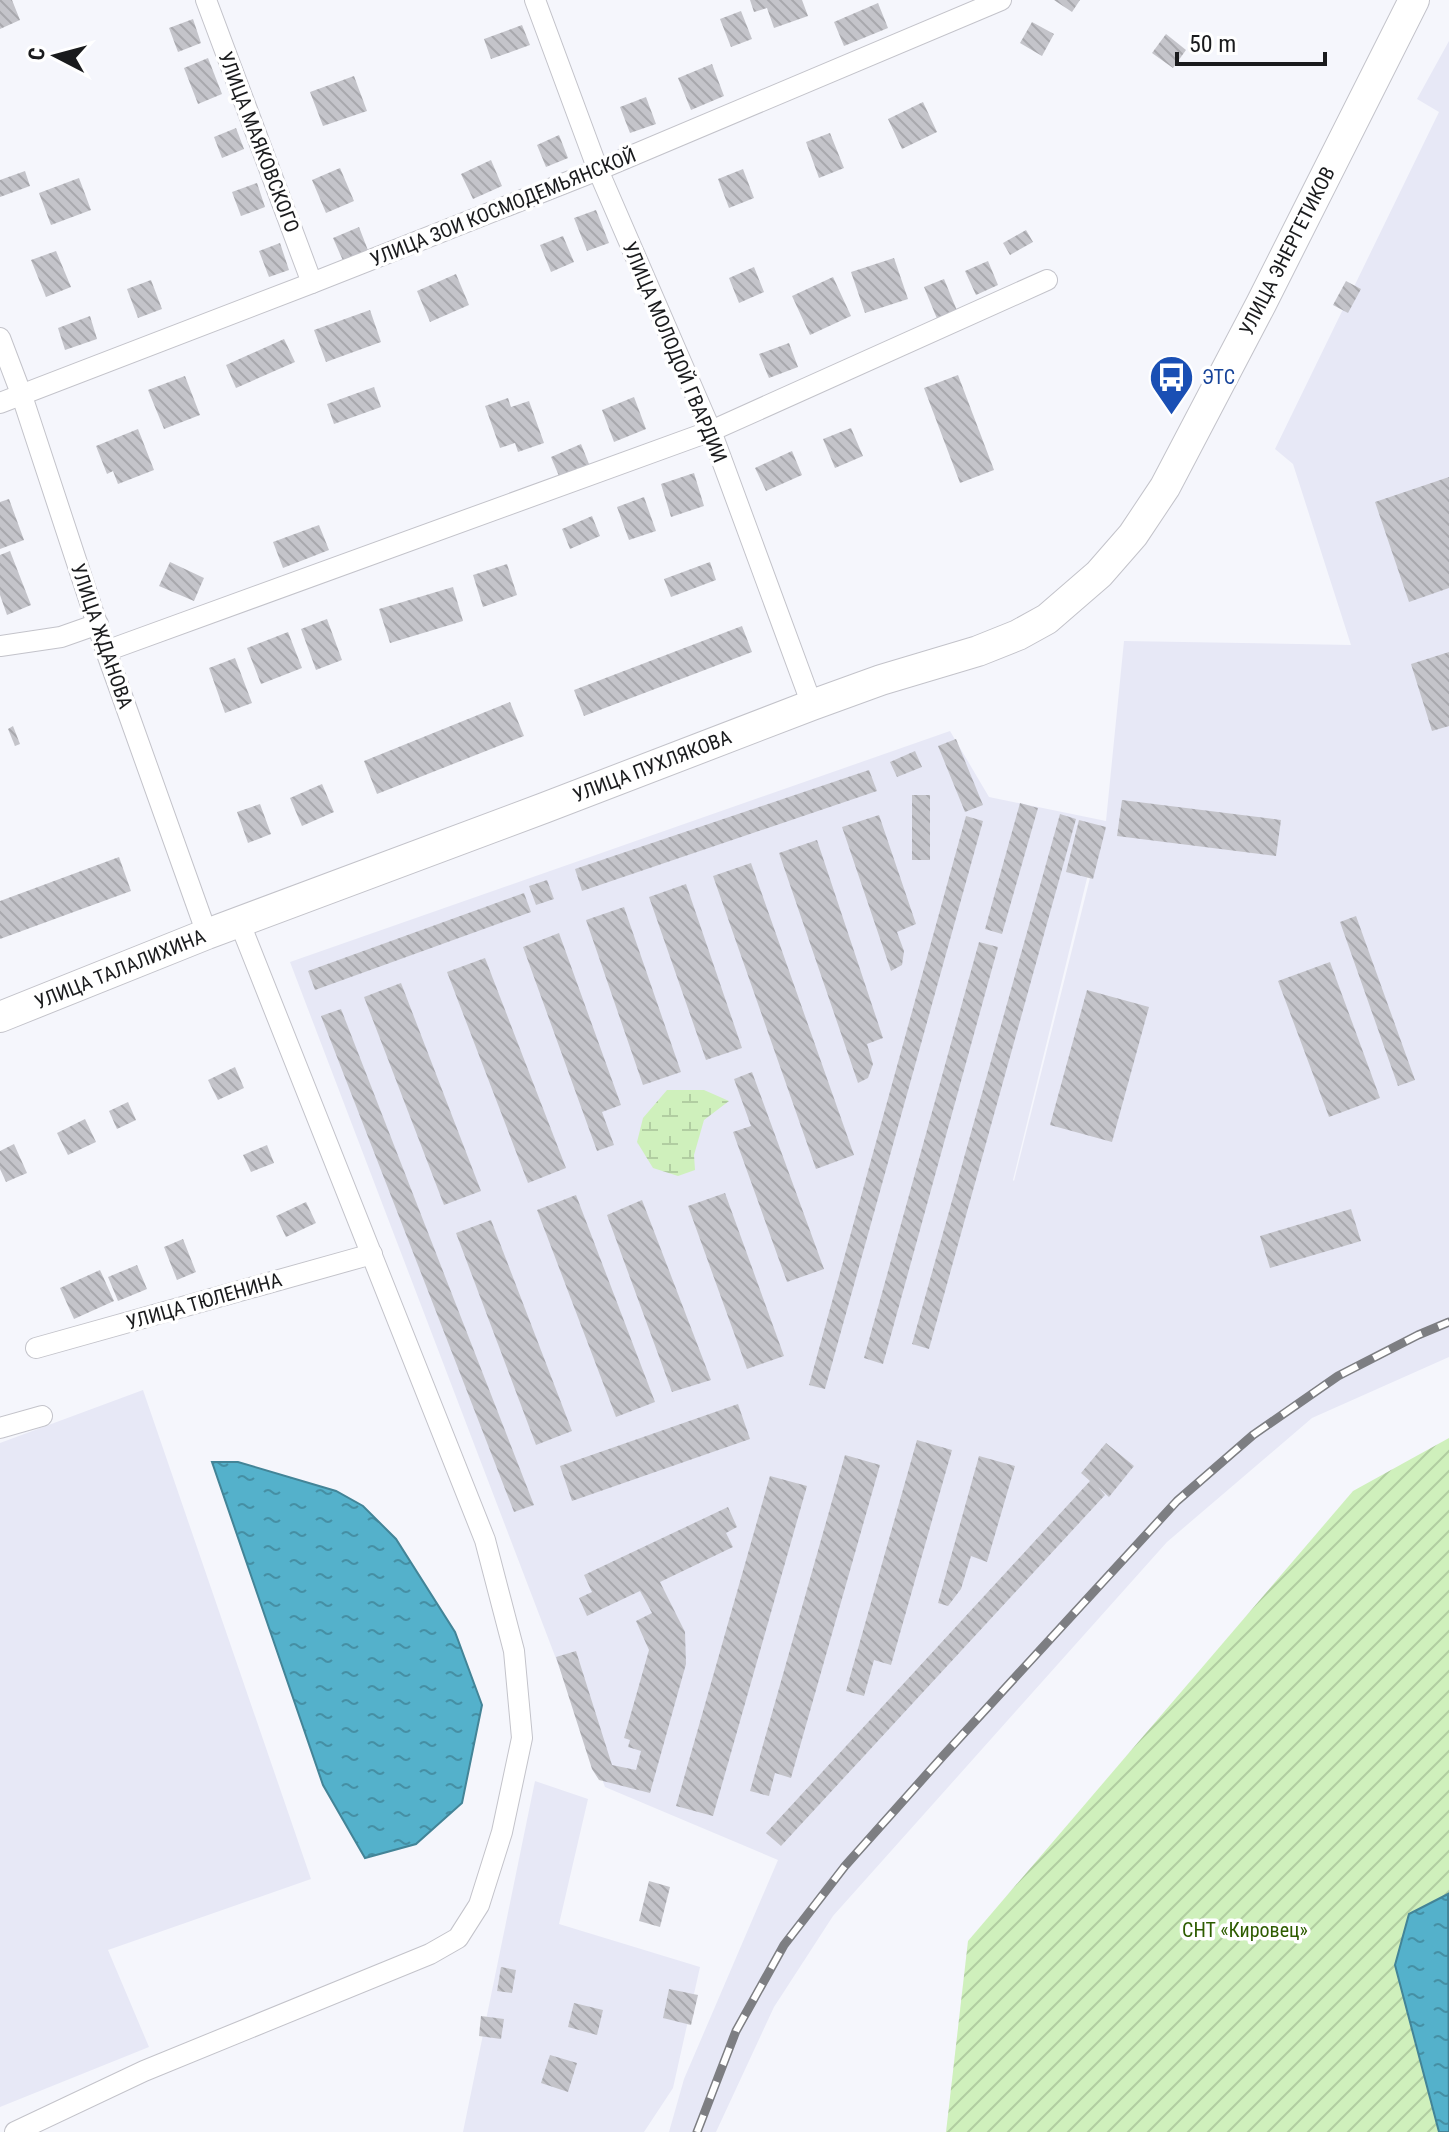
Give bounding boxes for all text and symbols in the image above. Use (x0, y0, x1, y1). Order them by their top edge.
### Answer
north arrow (16, 16, 96, 96)
scale bar (1177, 16, 1325, 66)
text: 50 m (1189, 30, 1236, 58)
text: С (24, 46, 50, 62)
street label: УЛИЦА МАЯКОВСКОГО (213, 48, 305, 236)
street label: УЛИЦА ЗОИ КОСМОДЕМЬЯНСКОЙ (367, 143, 639, 271)
street label: УЛИЦА ЭНЕРГЕТИКОВ (1234, 163, 1340, 339)
street label: УЛИЦА МОЛОДОЙ ГВАРДИИ (618, 238, 732, 466)
bus stop icon: ЭТС (1147, 353, 1195, 416)
place label: ЭТС (1202, 365, 1235, 389)
street label: УЛИЦА ЖДАНОВА (66, 560, 138, 712)
street label: УЛИЦА ПУХЛЯКОВА (569, 725, 735, 807)
street label: УЛИЦА ТАЛАЛИХИНА (31, 924, 209, 1014)
street label: УЛИЦА ТЮЛЕНИНА (124, 1267, 285, 1335)
park label: СНТ «Кировец» (1182, 1918, 1308, 1942)

